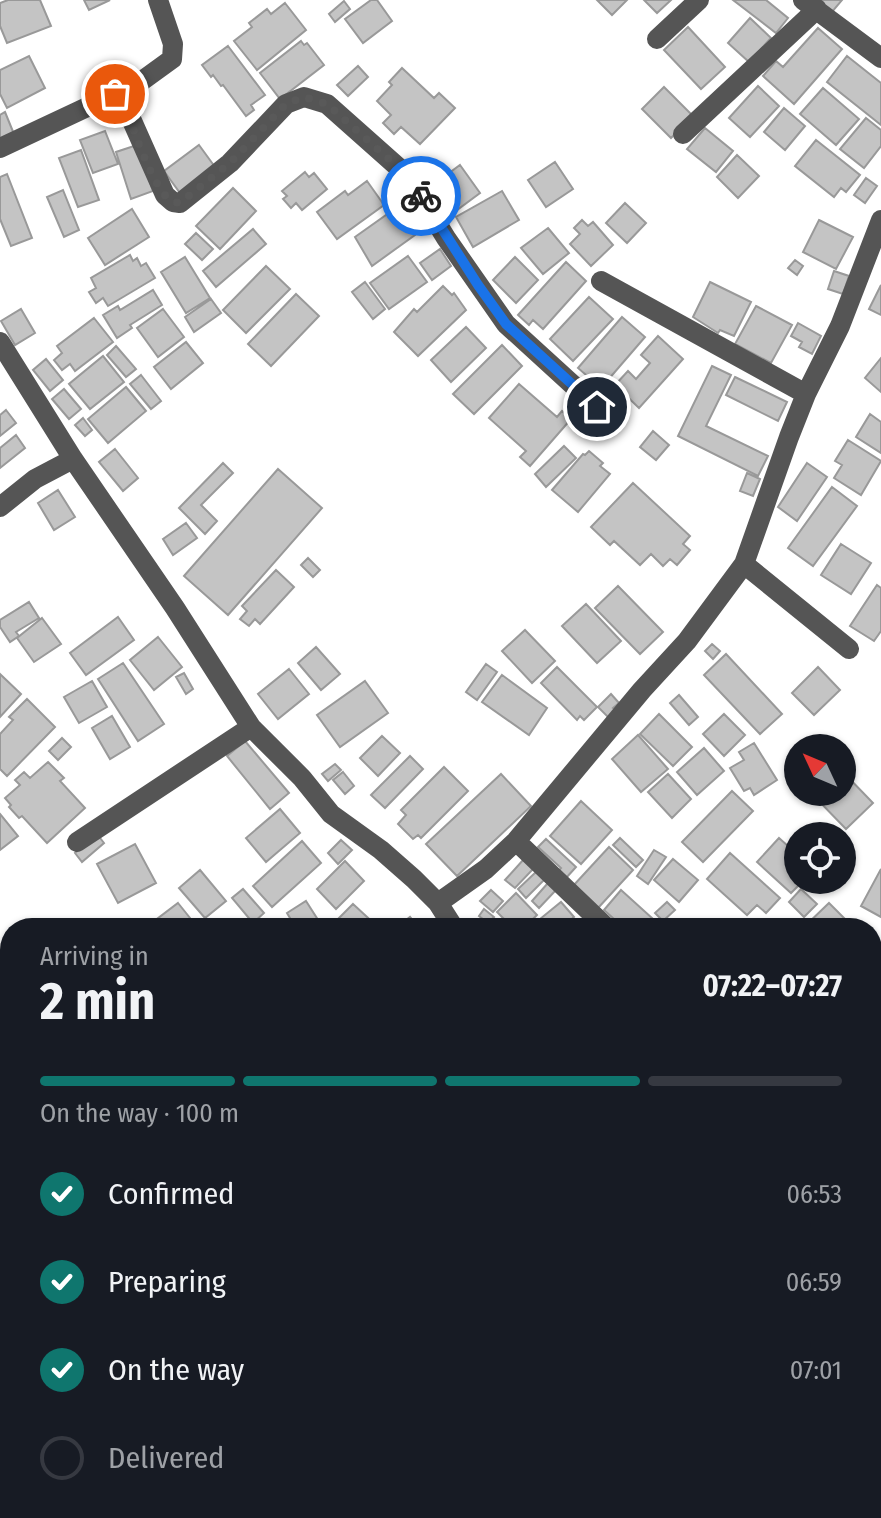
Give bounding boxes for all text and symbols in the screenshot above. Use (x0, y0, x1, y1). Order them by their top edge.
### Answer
pin (81, 60, 149, 128)
icon: bag (93, 72, 137, 116)
courier (381, 156, 461, 236)
icon: bike (399, 174, 443, 218)
pin (563, 373, 631, 441)
icon: home (575, 385, 619, 429)
north arrow (784, 734, 856, 806)
map controls (784, 734, 856, 894)
button: locate (784, 822, 856, 894)
text: Arriving in (40, 941, 149, 972)
text: 07:22–07:27 (702, 968, 842, 1004)
text: 2 min (40, 970, 155, 1033)
text: On the way · 100 m (40, 1098, 239, 1129)
icon: check (40, 1172, 84, 1216)
text: Confirmed (108, 1176, 234, 1212)
text: 06:53 (786, 1179, 842, 1210)
icon: check (40, 1260, 84, 1304)
text: Preparing (108, 1264, 226, 1300)
text: 06:59 (786, 1267, 842, 1298)
icon: check (40, 1348, 84, 1392)
text: On the way (108, 1352, 244, 1388)
text: 07:01 (790, 1355, 842, 1386)
text: Delivered (108, 1440, 224, 1476)

